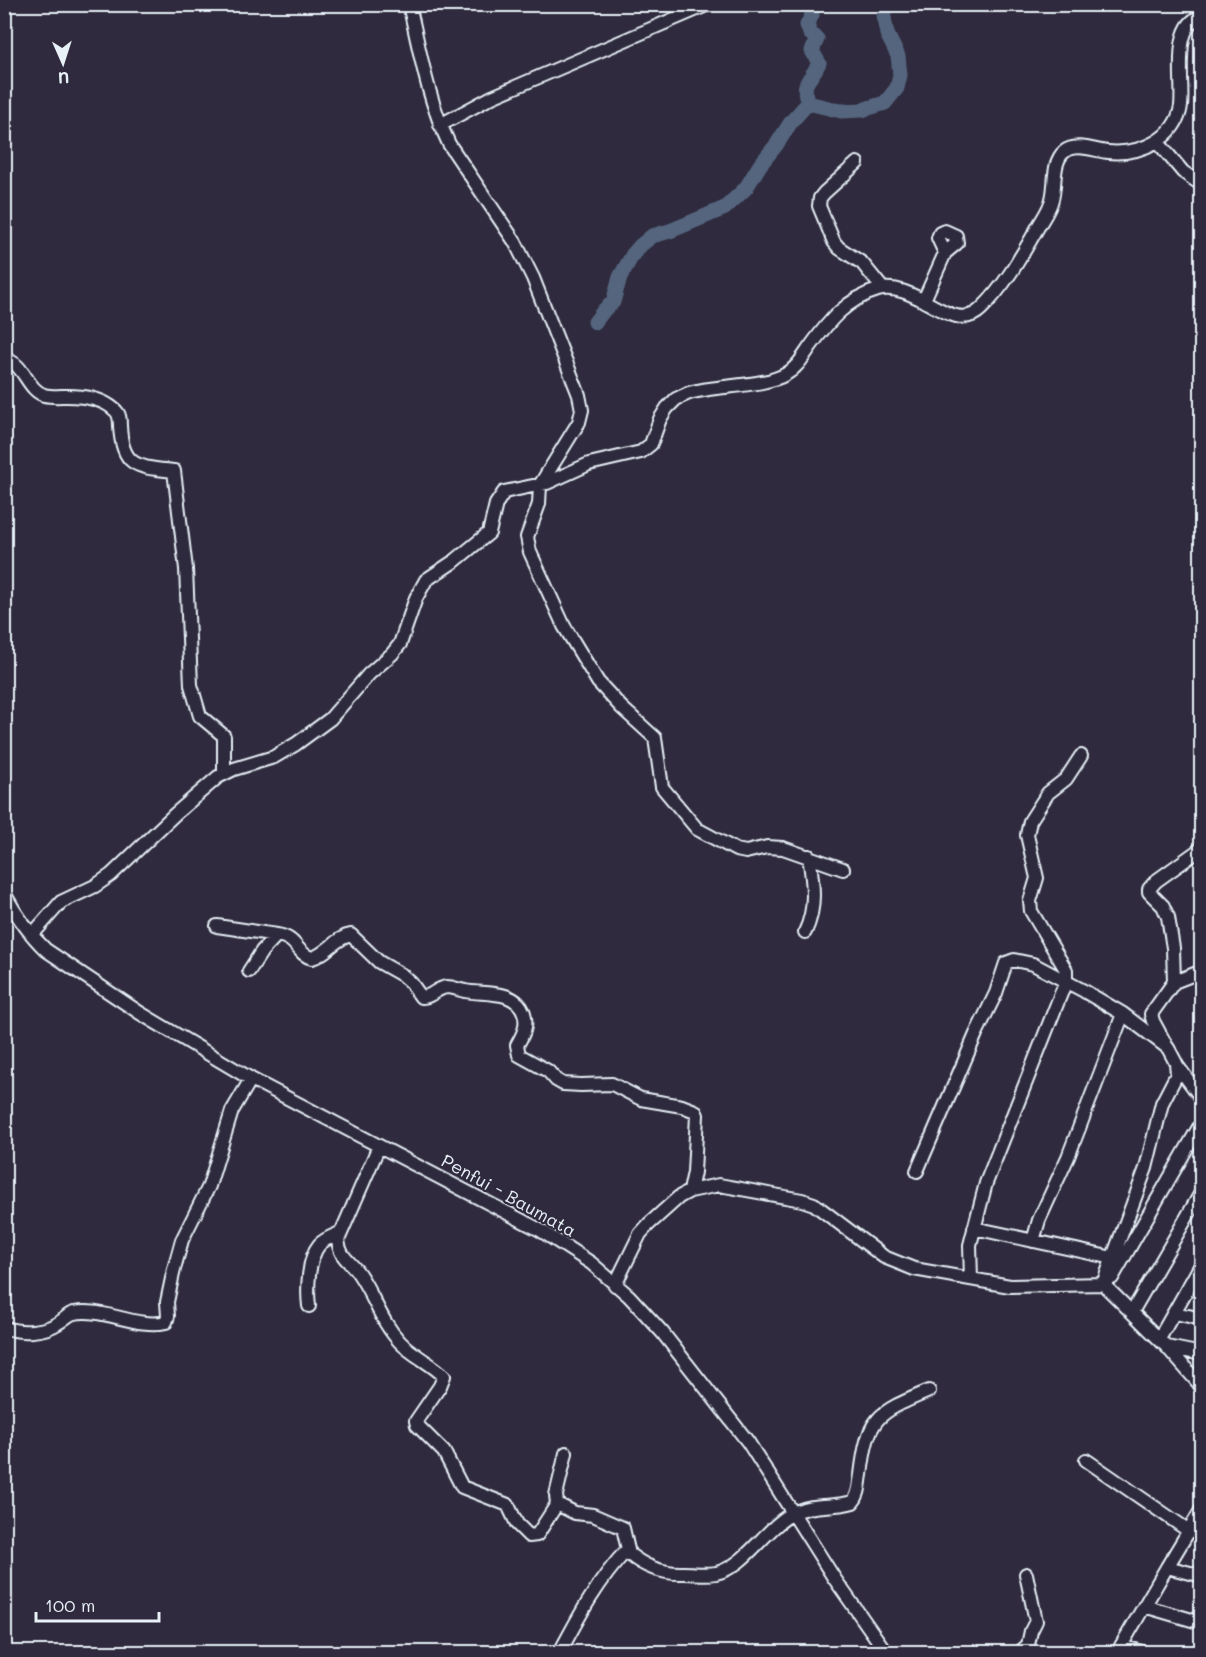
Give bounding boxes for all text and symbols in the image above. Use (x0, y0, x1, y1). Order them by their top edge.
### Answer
north arrow (33, 33, 93, 93)
text: U (58, 68, 70, 89)
street label: Penfui - Baumata (437, 1148, 581, 1242)
scale bar (36, 1585, 159, 1623)
text: 100 m (45, 1593, 95, 1617)

